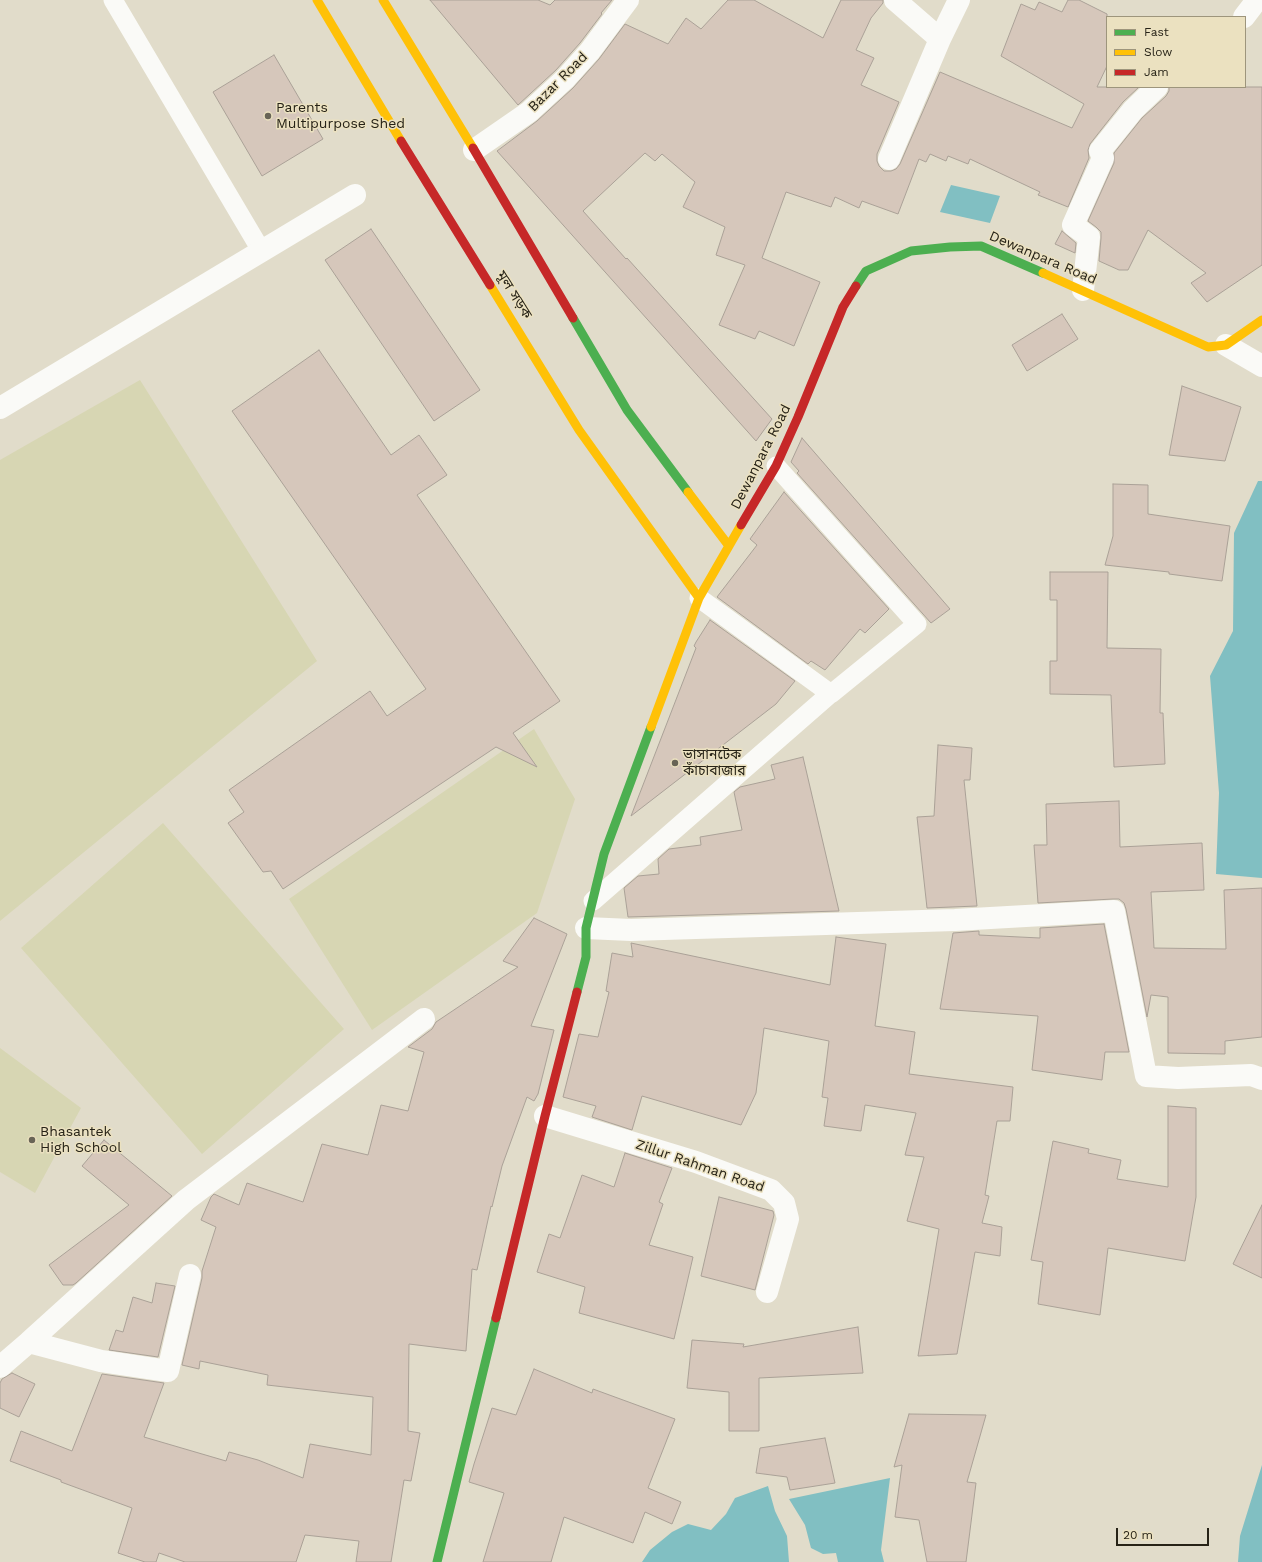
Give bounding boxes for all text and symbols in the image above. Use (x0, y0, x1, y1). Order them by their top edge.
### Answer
legend (1106, 16, 1246, 88)
text: Fast (1144, 25, 1169, 39)
text: Slow (1144, 45, 1172, 59)
street label: Bazar Road (525, 49, 591, 115)
text: Jam (1144, 65, 1169, 79)
place label: Parents Multipurpose Shed (276, 100, 405, 132)
marker: Parents Multipurpose Shed (263, 111, 273, 121)
street label: Dewanpara Road (987, 228, 1099, 288)
street label: মূল সড়ক (493, 268, 535, 322)
street label: Dewanpara Road (727, 402, 795, 512)
place label: ভাসানটেক কাঁচাবাজার (683, 747, 745, 780)
marker: ভাসানটেক কাঁচাবাজার (670, 758, 680, 768)
place label: Bhasantek High School (40, 1124, 121, 1156)
marker: Bhasantek High School (27, 1135, 37, 1145)
street label: Zillur Rahman Road (633, 1136, 767, 1196)
scale bar (1118, 1520, 1211, 1546)
text: 20 m (1123, 1528, 1153, 1542)

